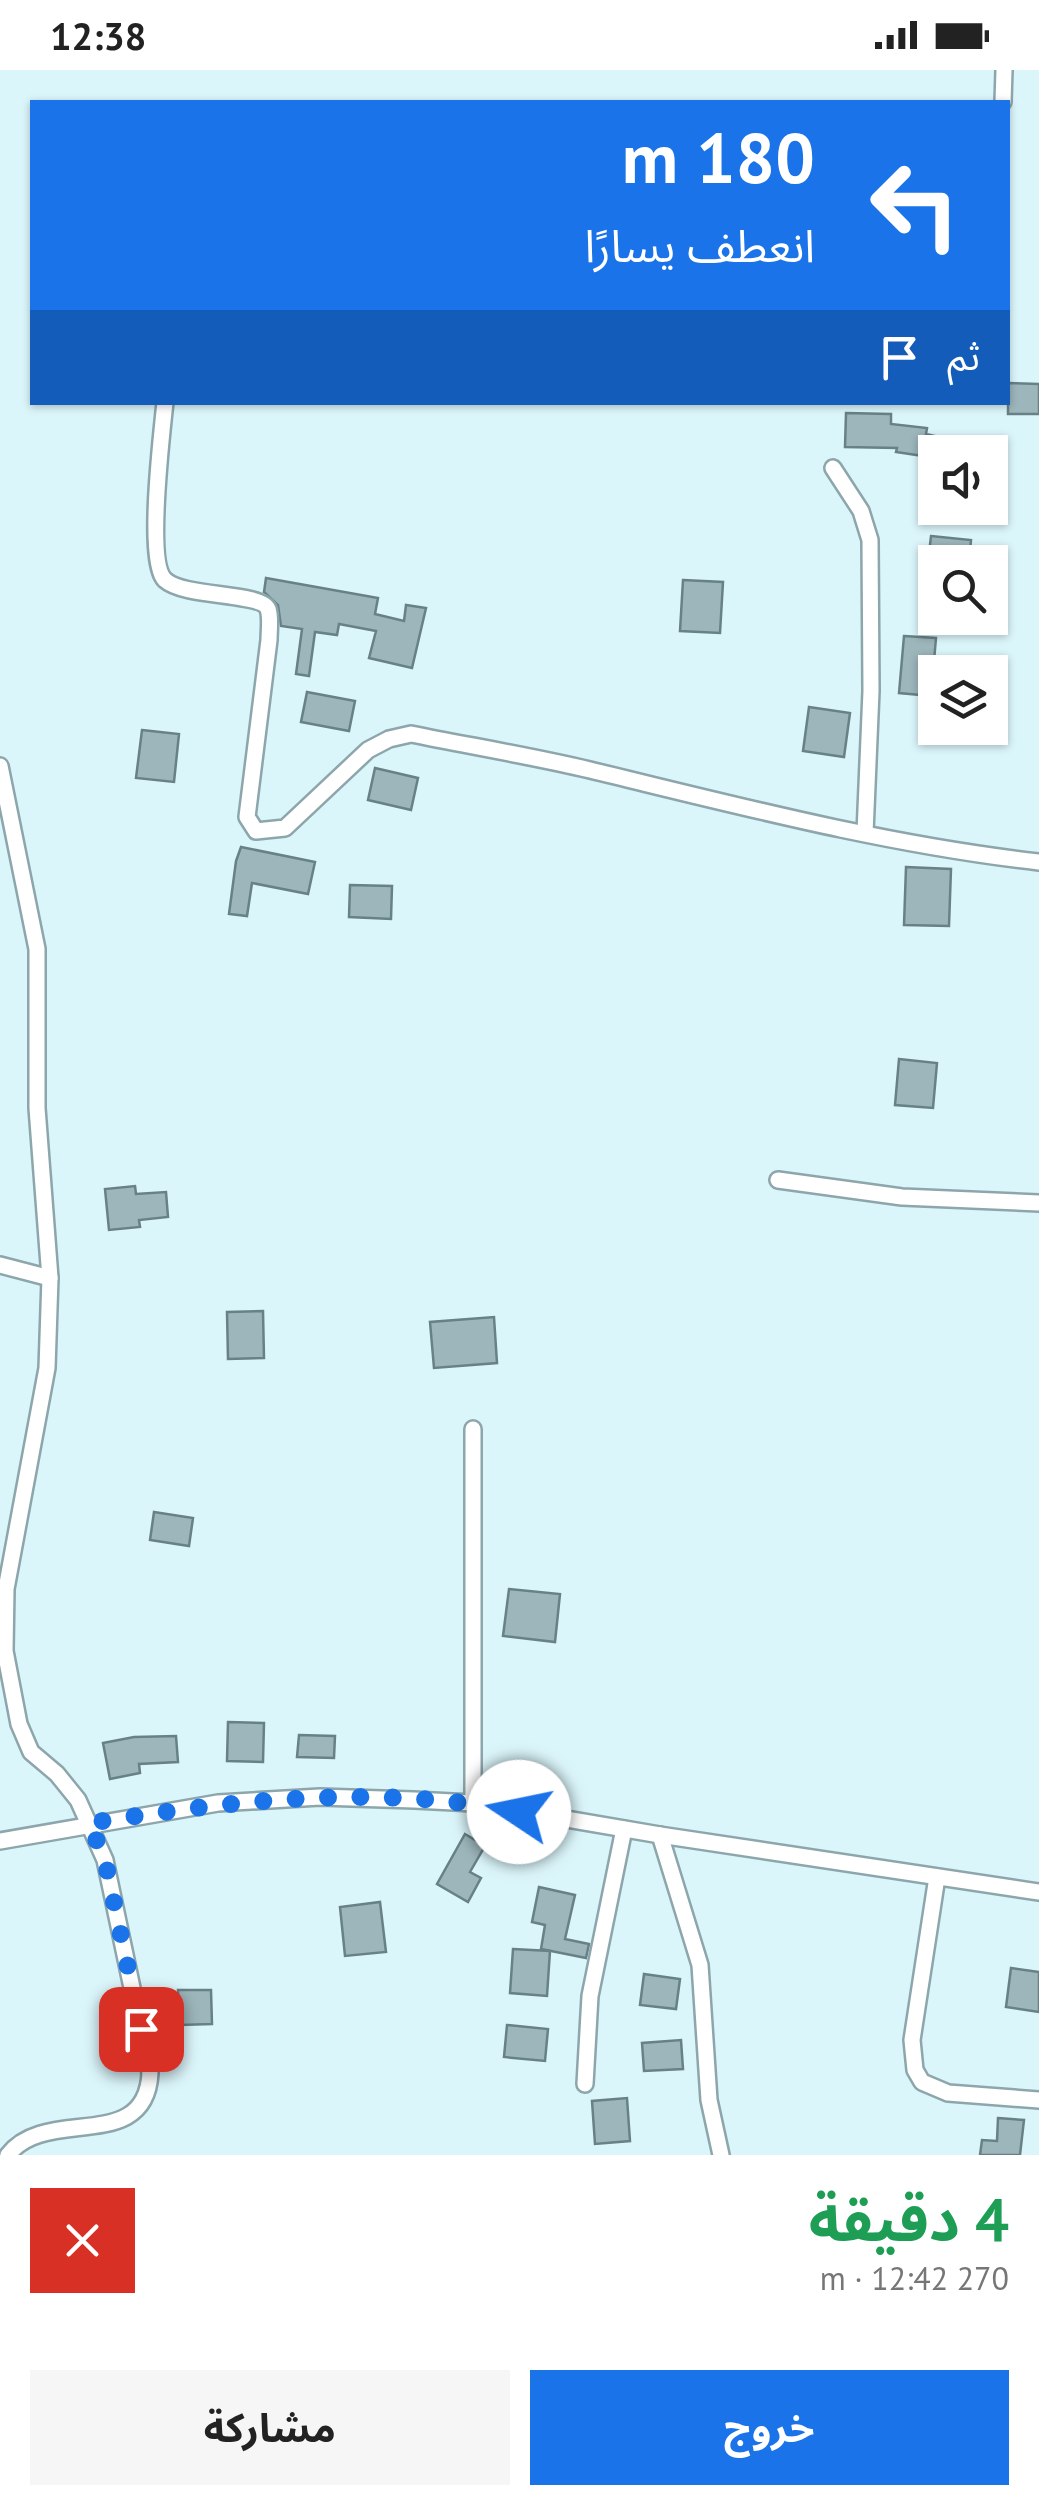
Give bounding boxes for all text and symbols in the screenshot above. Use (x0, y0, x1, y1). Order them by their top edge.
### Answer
text: 12:38 (50, 11, 146, 60)
text: 180 m (622, 112, 815, 202)
icon: left (850, 140, 980, 270)
text: انعطف يسارًا (584, 216, 815, 274)
icon: arrive (872, 330, 927, 385)
text: ثم (947, 331, 980, 380)
map controls (918, 435, 1008, 745)
button: sound (918, 435, 1008, 525)
button: search (918, 545, 1008, 635)
button: layers (918, 655, 1008, 745)
position arrow (467, 1760, 571, 1864)
pin (99, 1987, 184, 2072)
icon: arrive (114, 2002, 169, 2057)
text: 4 دقيقة (809, 2180, 1009, 2258)
button: close (30, 2188, 135, 2293)
text: 270 m · 12:42 (820, 2257, 1009, 2299)
button: مشاركة (30, 2370, 510, 2485)
button: خروج (530, 2370, 1009, 2485)

